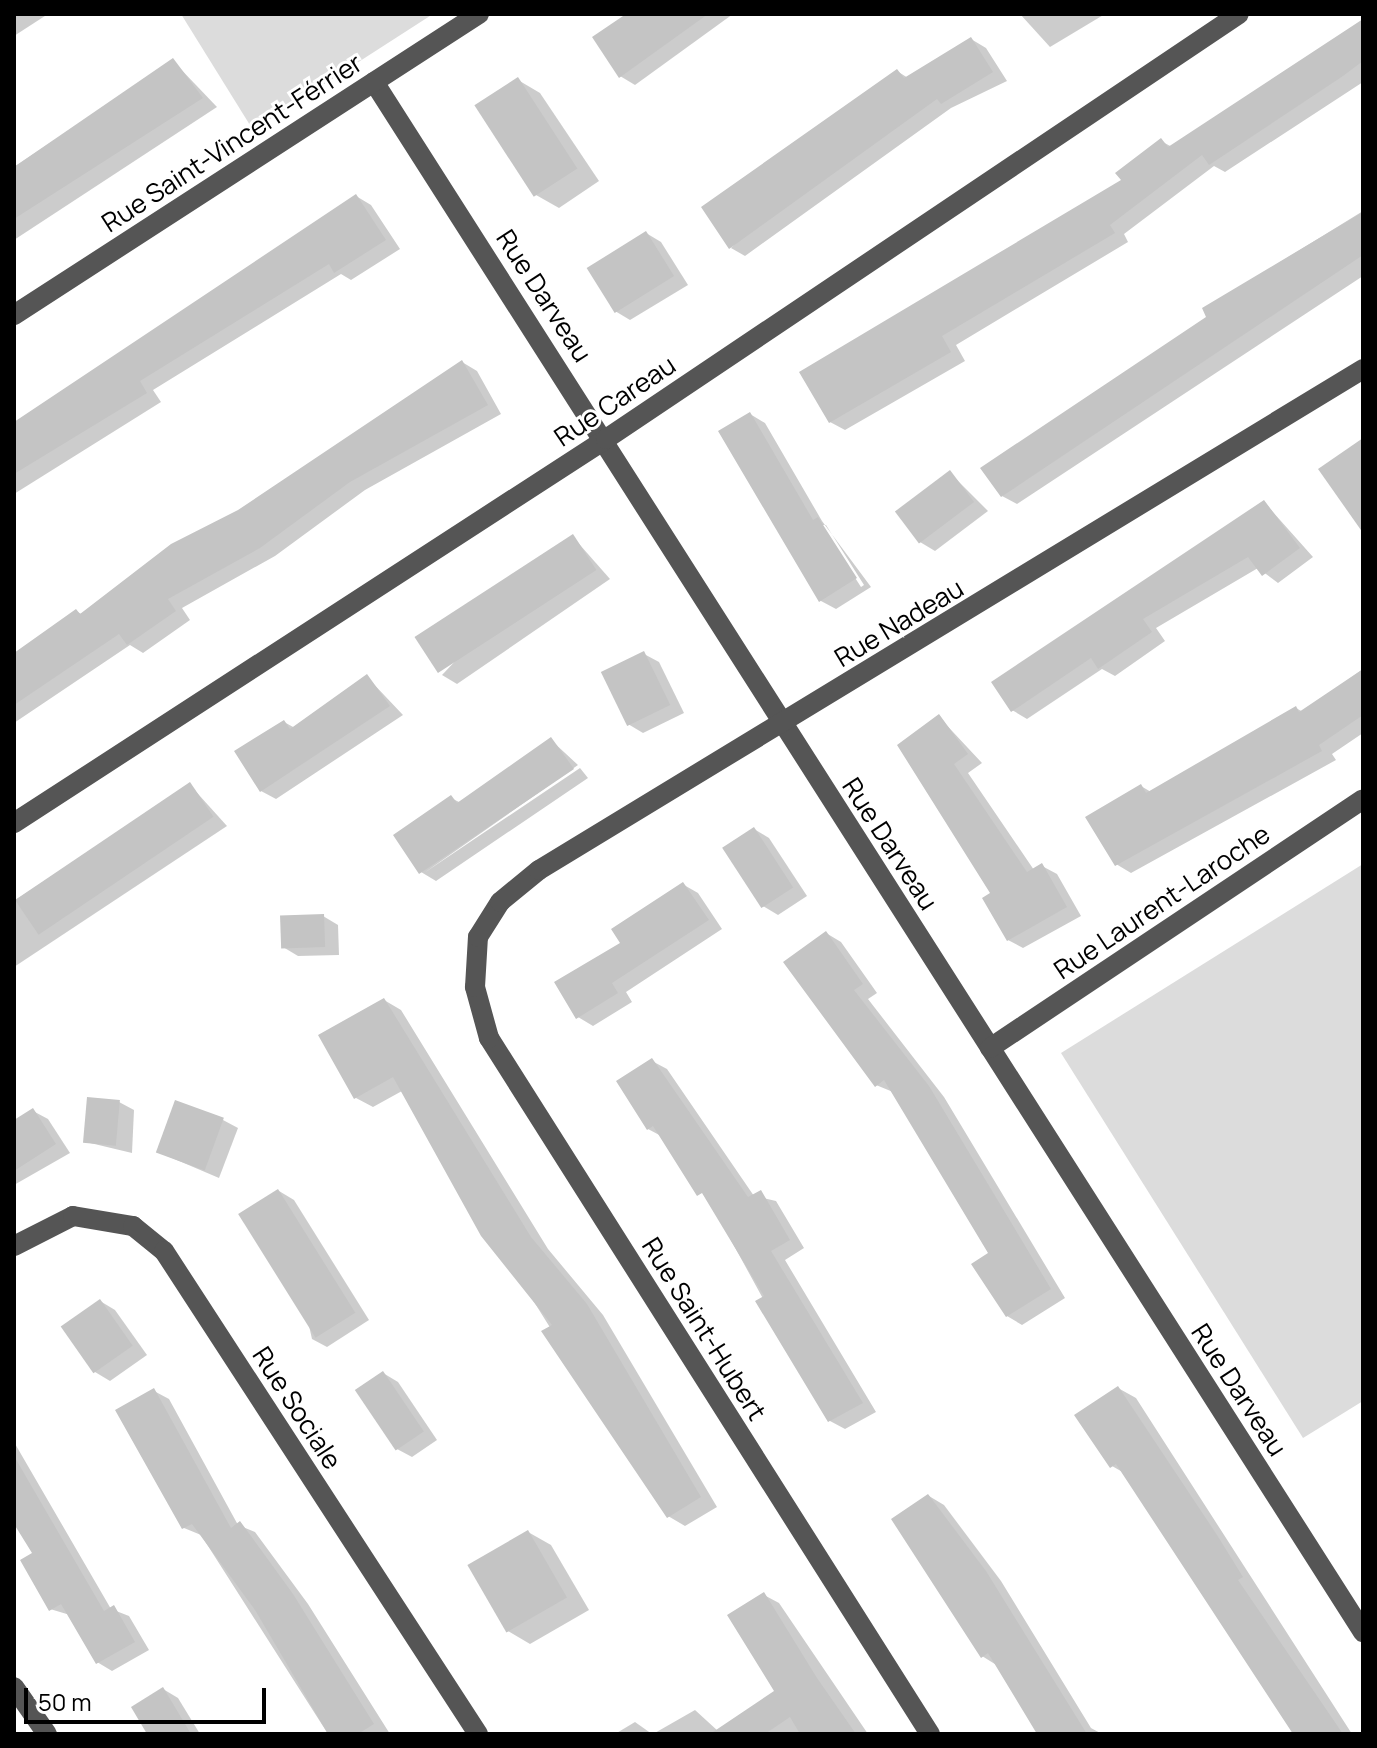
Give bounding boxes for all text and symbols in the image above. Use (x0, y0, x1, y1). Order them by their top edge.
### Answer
street label: Rue Saint-Vincent-Férrier (96, 47, 368, 239)
street label: Rue Darveau (490, 224, 598, 368)
street label: Rue Careau (549, 349, 681, 453)
street label: Rue Nadeau (829, 572, 969, 674)
street label: Rue Darveau (836, 772, 944, 916)
street label: Rue Laurent-Laroche (1048, 818, 1276, 986)
street label: Rue Saint-Hubert (635, 1232, 773, 1426)
street label: Rue Darveau (1185, 1318, 1293, 1462)
street label: Rue Sociale (246, 1341, 348, 1475)
scale bar (28, 1672, 270, 1722)
text: 50 m (38, 1685, 92, 1718)

